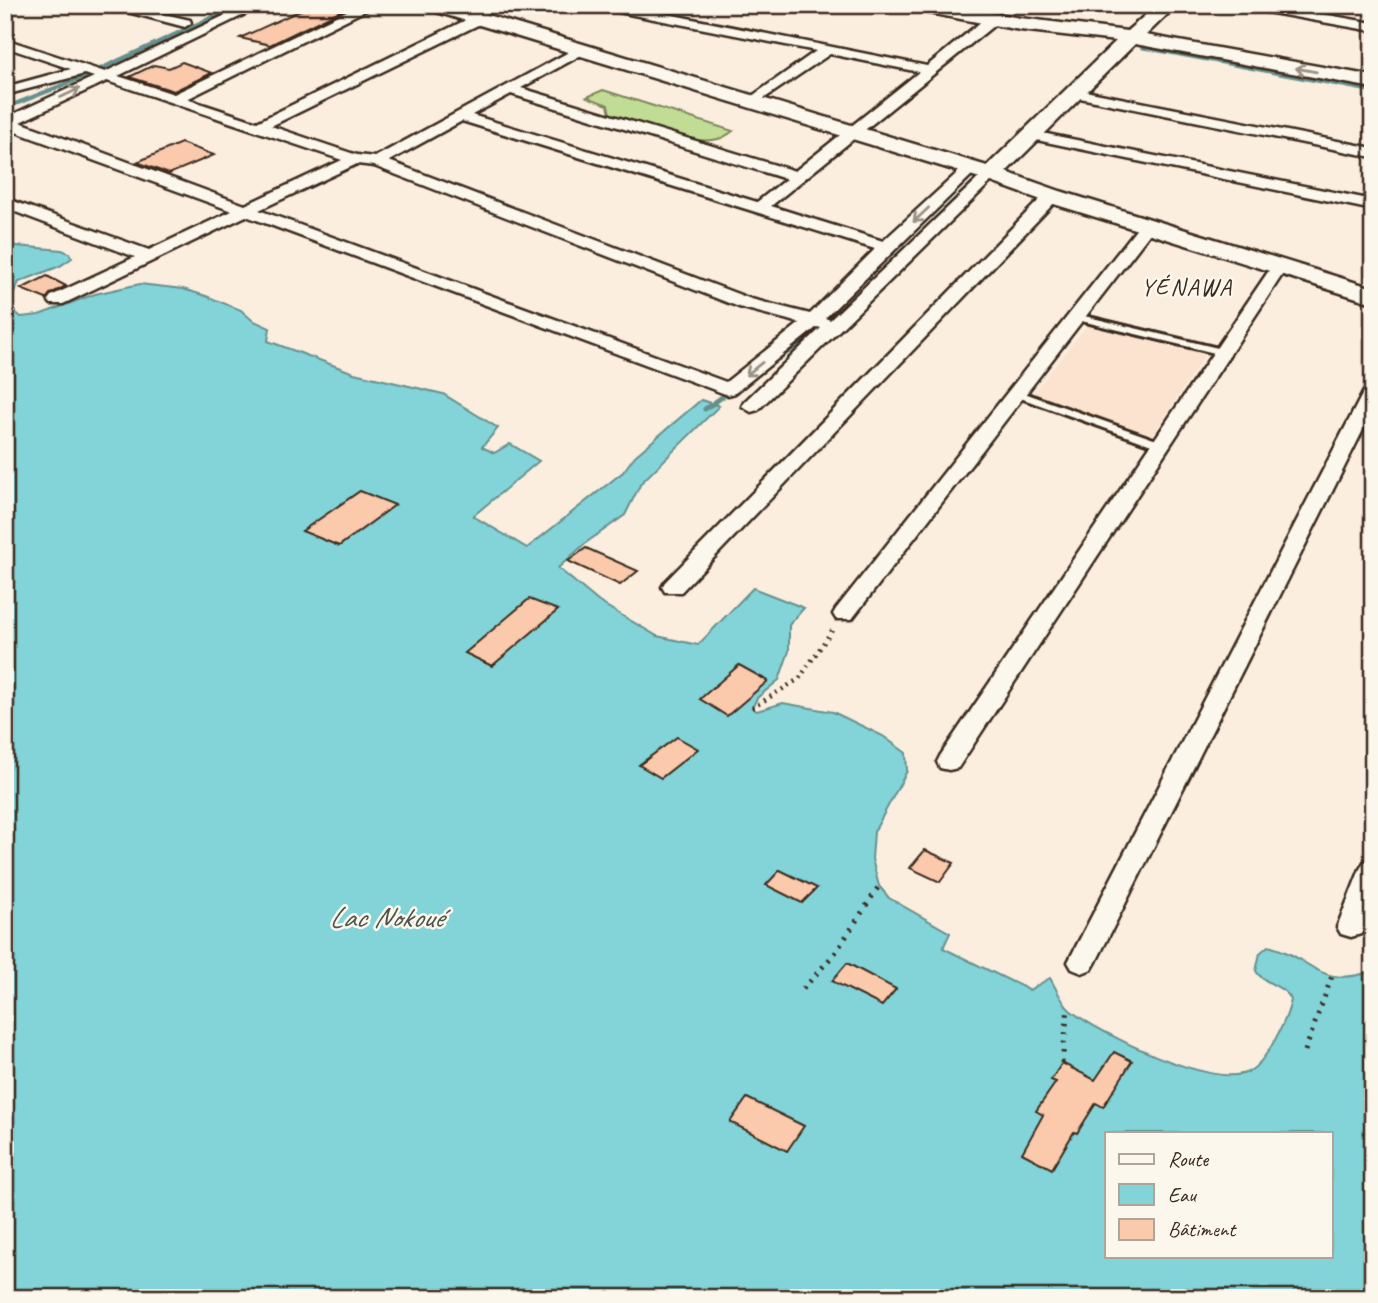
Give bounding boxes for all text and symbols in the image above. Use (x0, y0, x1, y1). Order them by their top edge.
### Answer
one-way arrow (1295, 63, 1318, 76)
one-way arrow (59, 86, 80, 99)
one-way arrow (913, 206, 930, 223)
district label: YÉNAWA (1141, 272, 1233, 302)
one-way arrow (746, 361, 764, 376)
water label: Lac Nokoué (329, 898, 451, 936)
legend (1105, 1132, 1332, 1258)
text: Route (1168, 1146, 1209, 1172)
text: Eau (1168, 1182, 1197, 1208)
text: Bâtiment (1168, 1216, 1237, 1242)

